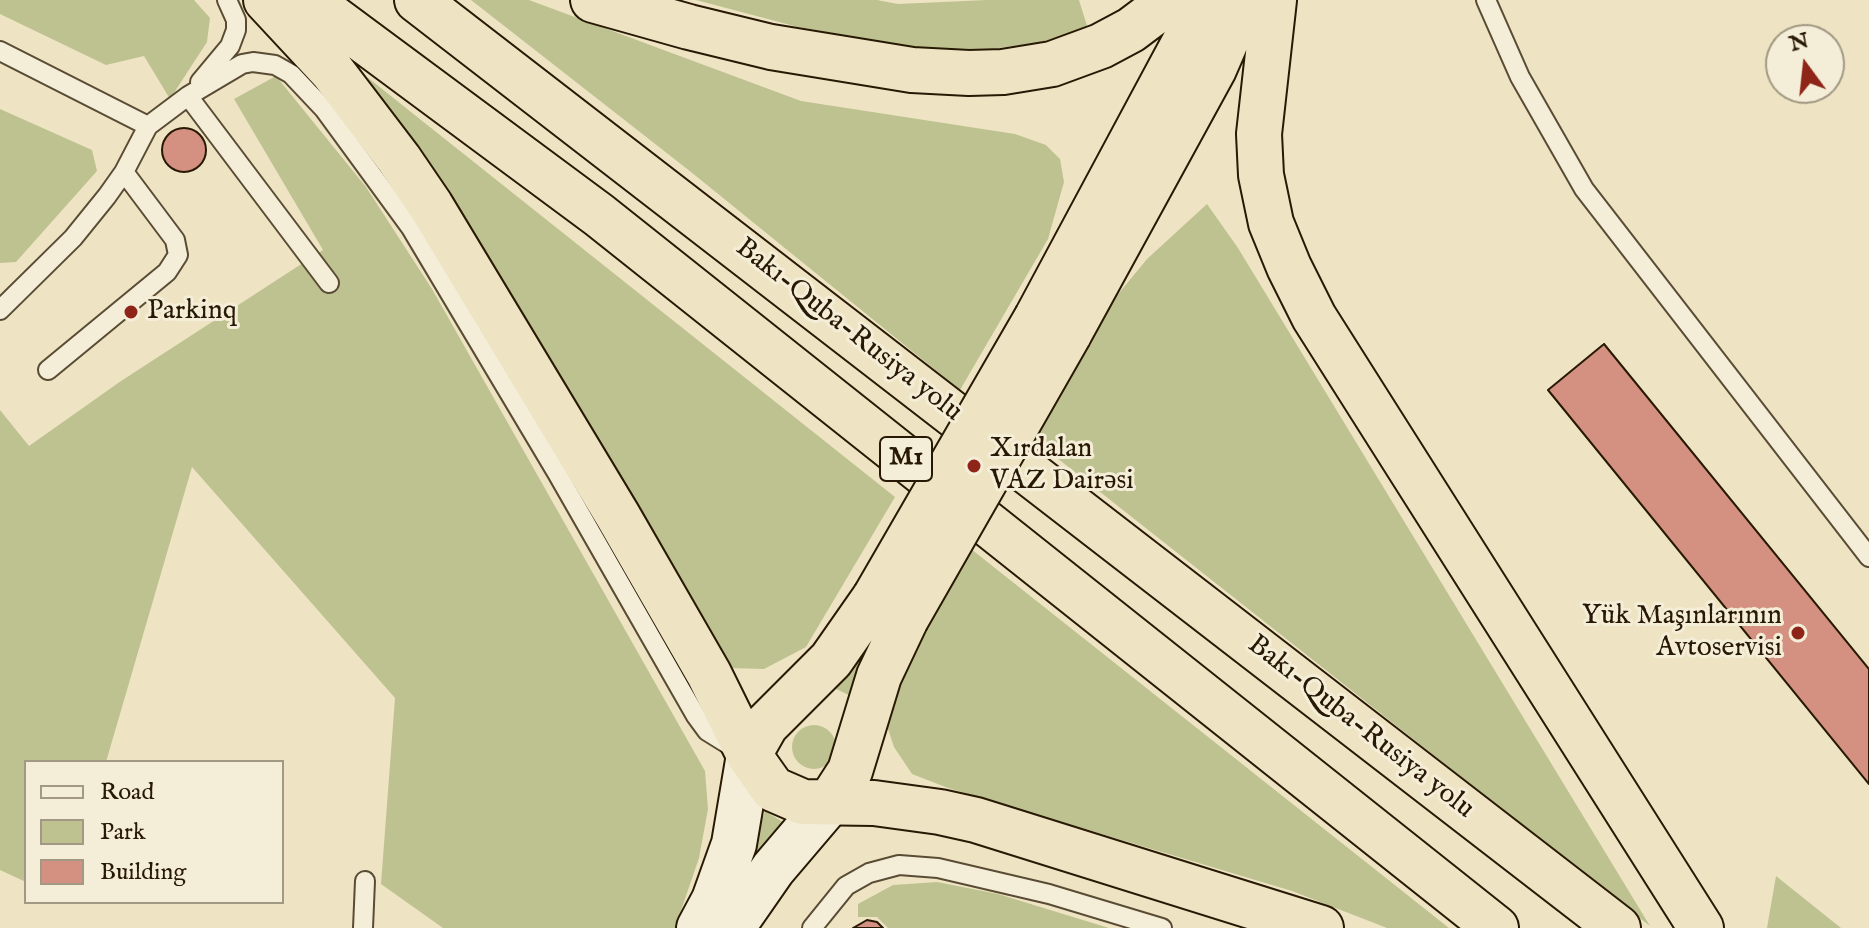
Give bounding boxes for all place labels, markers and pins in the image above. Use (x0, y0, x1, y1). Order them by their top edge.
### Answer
place label: Parkinq (147, 295, 237, 329)
marker: Parkinq (122, 303, 140, 321)
place label: Xırdalan VAZ Dairəsi (990, 433, 1134, 499)
marker: Xırdalan VAZ Dairəsi (965, 457, 983, 475)
place label: Yük Maşınlarının Avtoservisi (1582, 600, 1782, 666)
marker: Yük Maşınlarının Avtoservisi (1789, 624, 1807, 642)

